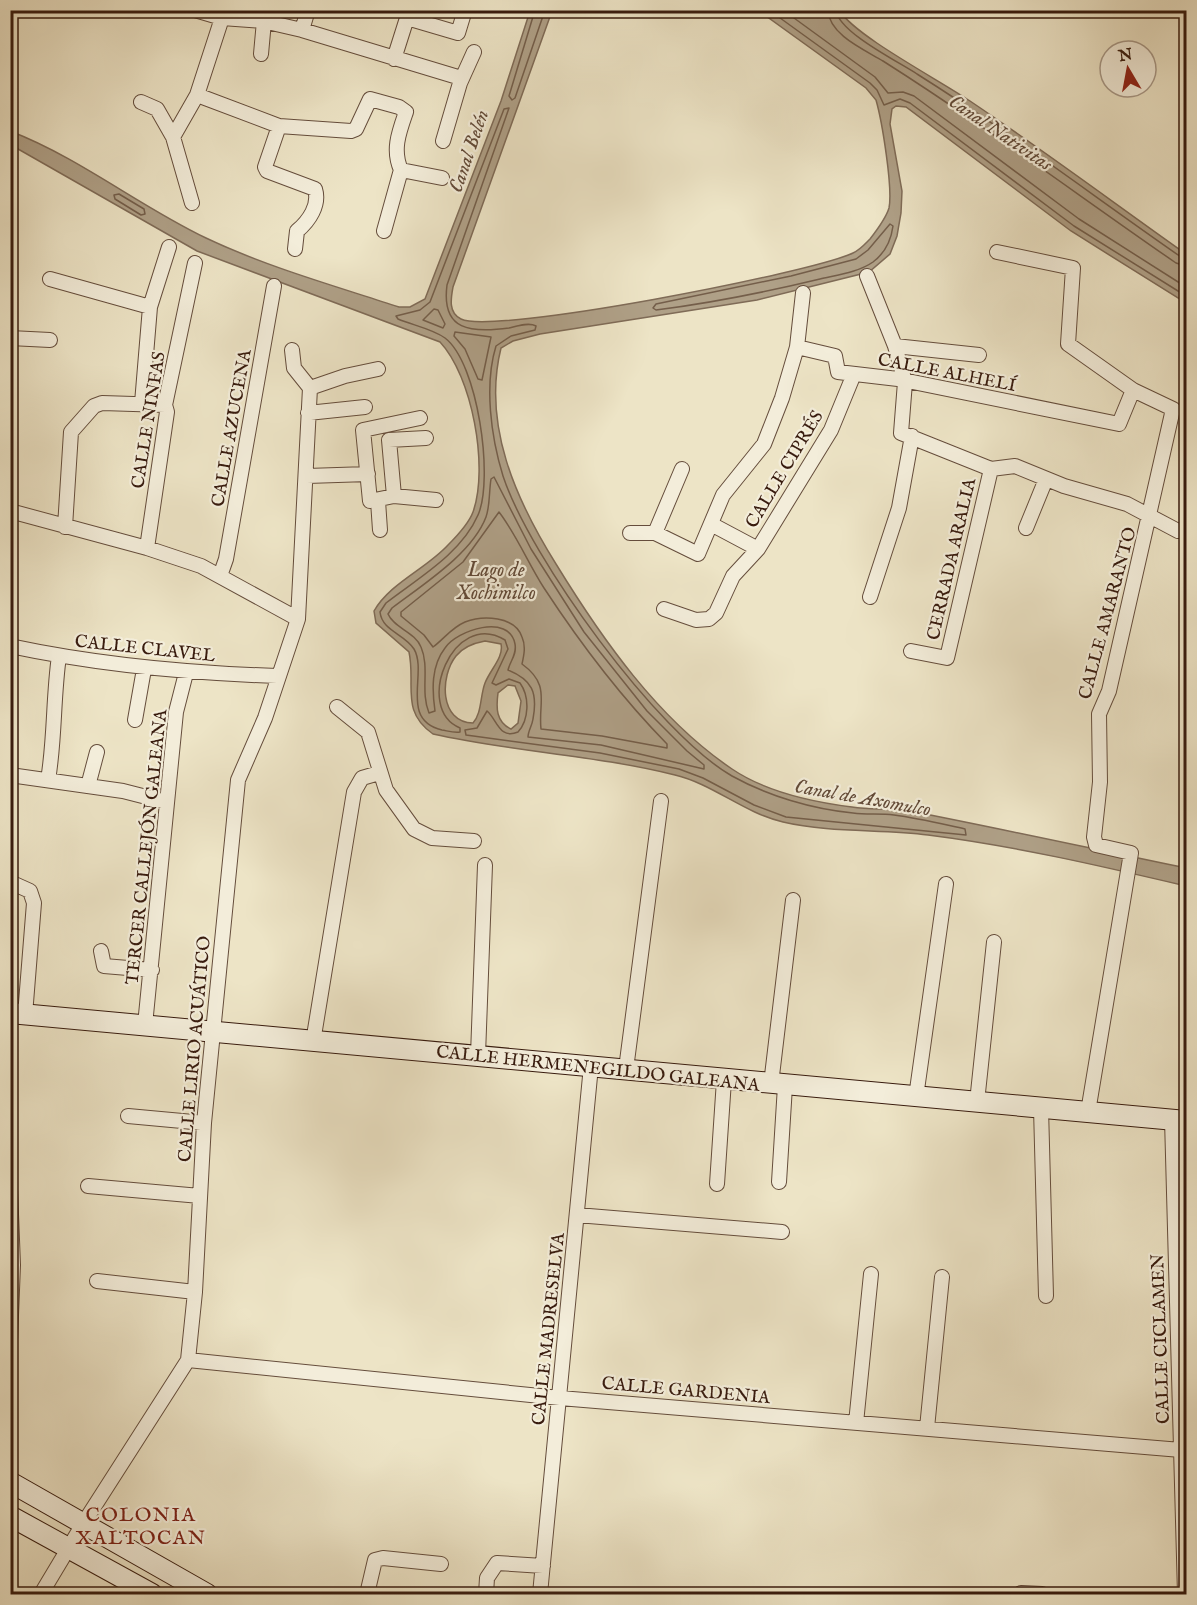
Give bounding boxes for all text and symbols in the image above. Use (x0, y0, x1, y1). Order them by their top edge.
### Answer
north arrow (1098, 39, 1158, 99)
text: N (1116, 45, 1134, 67)
water label: Canal Nativitas (944, 89, 1057, 177)
water label: Canal Belén (444, 107, 495, 196)
street label: CALLE AZUCENA (207, 347, 258, 509)
street label: CALLE ALHELÍ (876, 347, 1019, 398)
street label: CALLE NINFAS (127, 350, 172, 490)
street label: CALLE CIPRÉS (739, 406, 829, 533)
street label: CERRADA ARALIA (923, 475, 982, 643)
street label: CALLE AMARANTO (1074, 525, 1143, 702)
water label: Lago de Xochimilco (455, 558, 536, 606)
street label: CALLE CLAVEL (74, 631, 216, 668)
street label: TERCER CALLEJÓN GALEANA (120, 707, 173, 986)
water label: Canal de Axomulco (793, 774, 933, 823)
street label: CALLE LIRIO ACUÁTICO (172, 935, 217, 1163)
street label: CALLE HERMENEGILDO GALEANA (435, 1041, 762, 1098)
street label: CALLE MADRESELVA (528, 1231, 571, 1427)
street label: CALLE CICLAMEN (1147, 1253, 1176, 1424)
street label: CALLE GARDENIA (601, 1373, 772, 1410)
district label: COLONIA XALTOCAN (75, 1503, 207, 1551)

